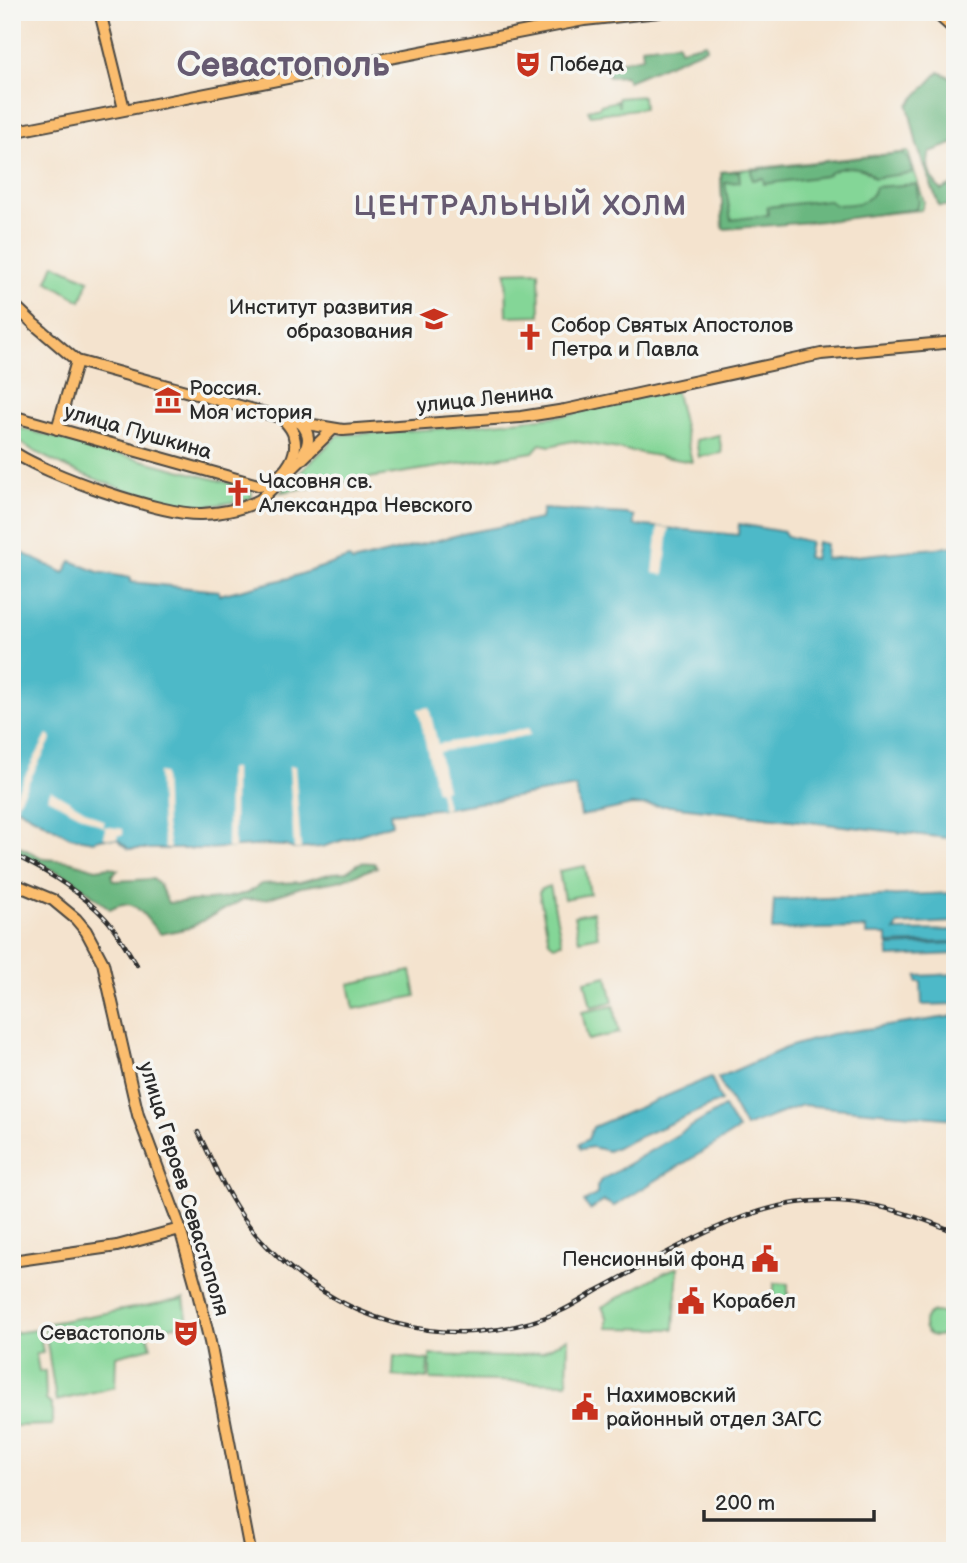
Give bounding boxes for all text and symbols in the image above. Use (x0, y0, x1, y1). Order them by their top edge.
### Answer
district label: Севастополь (176, 44, 390, 87)
theatre icon: Победа (513, 49, 543, 79)
place label: Победа (549, 52, 625, 77)
district label: ЦЕНТРАЛЬНЫЙ ХОЛМ (354, 187, 688, 223)
place label: Институт развития образования (229, 295, 413, 344)
school or university icon: Институт развития образования (419, 304, 449, 334)
place label: Собор Святых Апостолов Петра и Павла (551, 313, 793, 362)
church icon: Собор Святых Апостолов Петра и Павла (515, 322, 545, 352)
place label: Россия. Моя история (189, 376, 312, 425)
street label: улица Ленина (416, 379, 555, 419)
museum icon: Россия. Моя история (153, 385, 183, 415)
street label: улица Пушкина (61, 399, 215, 465)
place label: Часовня св. Александра Невского (258, 469, 473, 518)
church icon: Часовня св. Александра Невского (223, 478, 253, 508)
street label: улица Героев Севастополя (133, 1059, 235, 1319)
public building icon: Пенсионный фонд (750, 1244, 780, 1274)
place label: Пенсионный фонд (562, 1247, 744, 1272)
public building icon: Корабел (676, 1286, 706, 1316)
place label: Корабел (712, 1289, 796, 1314)
theatre icon: Севастополь (171, 1318, 201, 1348)
place label: Севастополь (40, 1321, 166, 1346)
place label: Нахимовский районный отдел ЗАГС (606, 1383, 822, 1432)
public building icon: Нахимовский районный отдел ЗАГС (570, 1392, 600, 1422)
scale bar (704, 1479, 874, 1523)
text: 200 m (715, 1491, 775, 1516)

